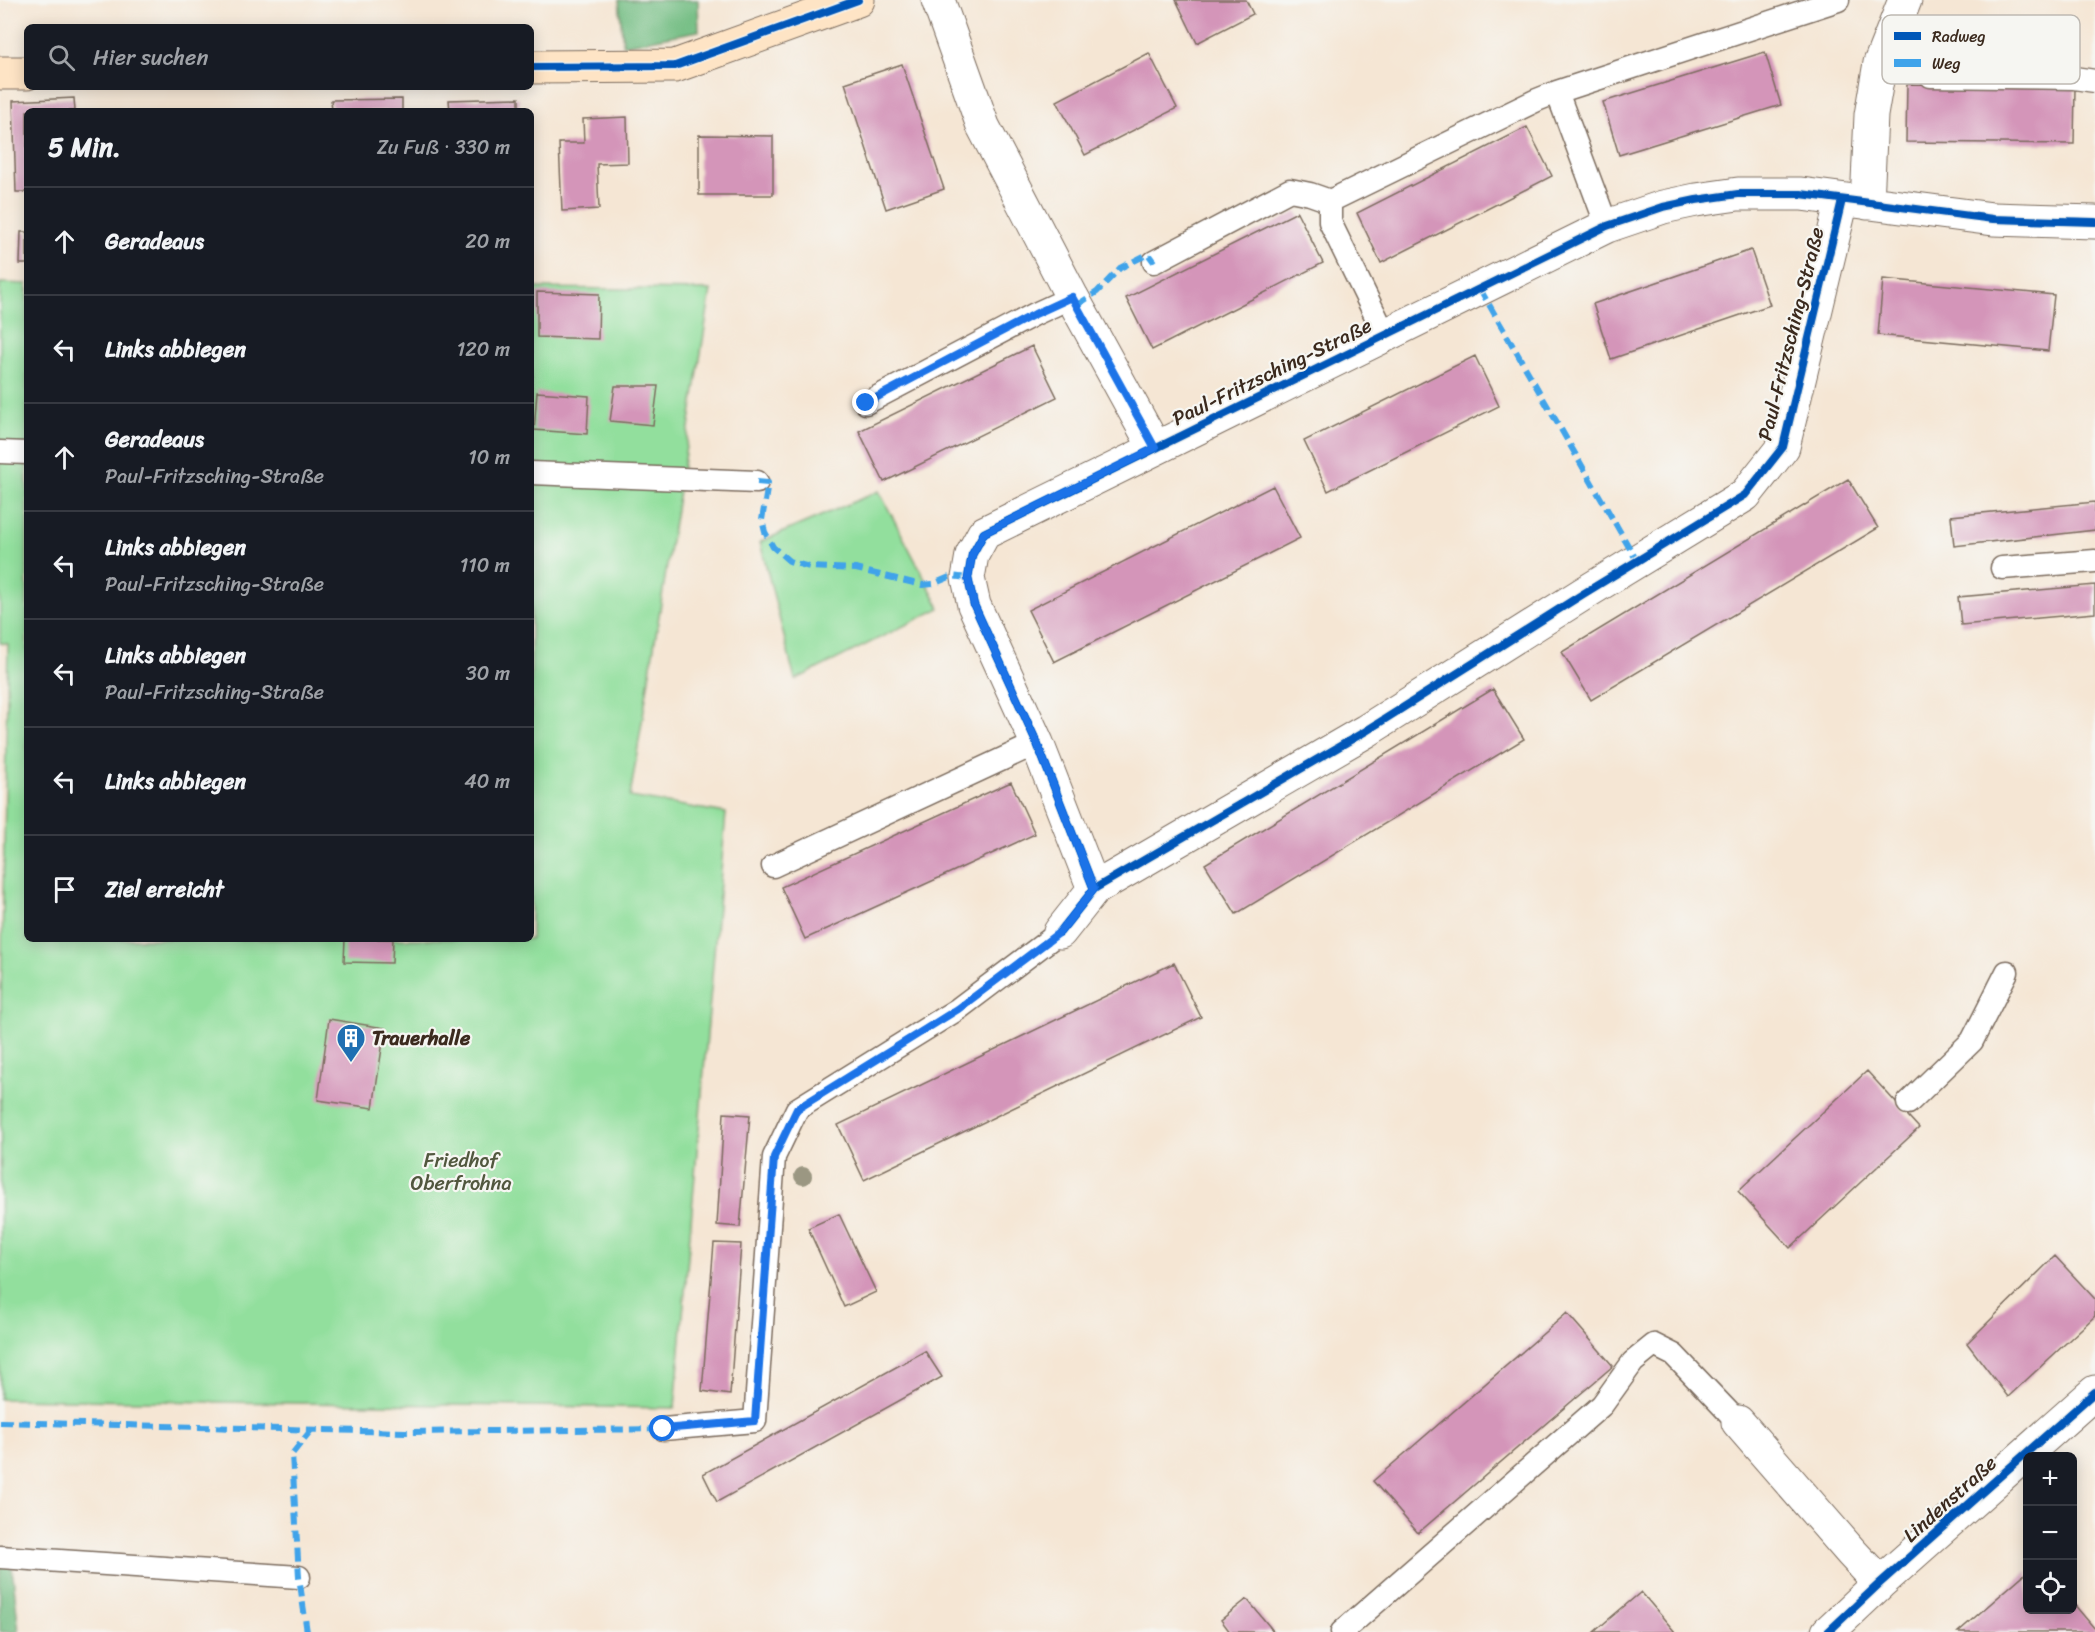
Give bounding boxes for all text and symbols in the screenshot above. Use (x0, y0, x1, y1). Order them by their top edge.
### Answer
legend (1882, 15, 2080, 84)
text: Radweg (1932, 22, 1986, 51)
search box (24, 24, 534, 90)
text: Hier suchen (93, 38, 208, 77)
icon: search (45, 41, 78, 74)
text: Weg (1932, 49, 1961, 78)
text: 5 Min. (48, 124, 121, 170)
text: Zu Fuß · 330 m (377, 130, 510, 165)
text: Geradeaus (105, 222, 204, 261)
text: 20 m (465, 224, 510, 259)
street label: Paul-Fritzsching-Straße (1748, 224, 1834, 444)
icon: ahead (48, 225, 81, 258)
street label: Paul-Fritzsching-Straße (1166, 308, 1378, 436)
text: Links abbiegen (105, 330, 246, 369)
text: 120 m (457, 332, 510, 367)
icon: left (48, 333, 81, 366)
route end (852, 389, 878, 415)
text: Geradeaus (105, 420, 204, 459)
text: 10 m (468, 440, 510, 475)
icon: ahead (48, 441, 81, 474)
text: Paul-Fritzsching-Straße (105, 459, 324, 494)
text: Links abbiegen (105, 528, 246, 567)
text: 110 m (460, 548, 510, 583)
icon: left (48, 549, 81, 582)
text: Paul-Fritzsching-Straße (105, 567, 324, 602)
text: Links abbiegen (105, 636, 246, 675)
text: 30 m (466, 656, 510, 691)
icon: left (48, 657, 81, 690)
text: Paul-Fritzsching-Straße (105, 675, 324, 710)
text: Links abbiegen (105, 762, 246, 801)
text: 40 m (464, 764, 510, 799)
icon: left (48, 765, 81, 798)
text: Ziel erreicht (105, 870, 224, 909)
icon: arrive (48, 873, 81, 906)
place label: Trauerhalle (372, 1021, 471, 1056)
building icon: Trauerhalle (335, 1022, 367, 1064)
park label: Friedhof Oberfrohna (411, 1143, 511, 1201)
route start (649, 1415, 675, 1441)
street label: Lindenstraße (1895, 1447, 2005, 1551)
map controls (2023, 1452, 2077, 1614)
button: + (2023, 1452, 2077, 1506)
button: − (2023, 1506, 2077, 1560)
button: locate (2023, 1560, 2077, 1614)

